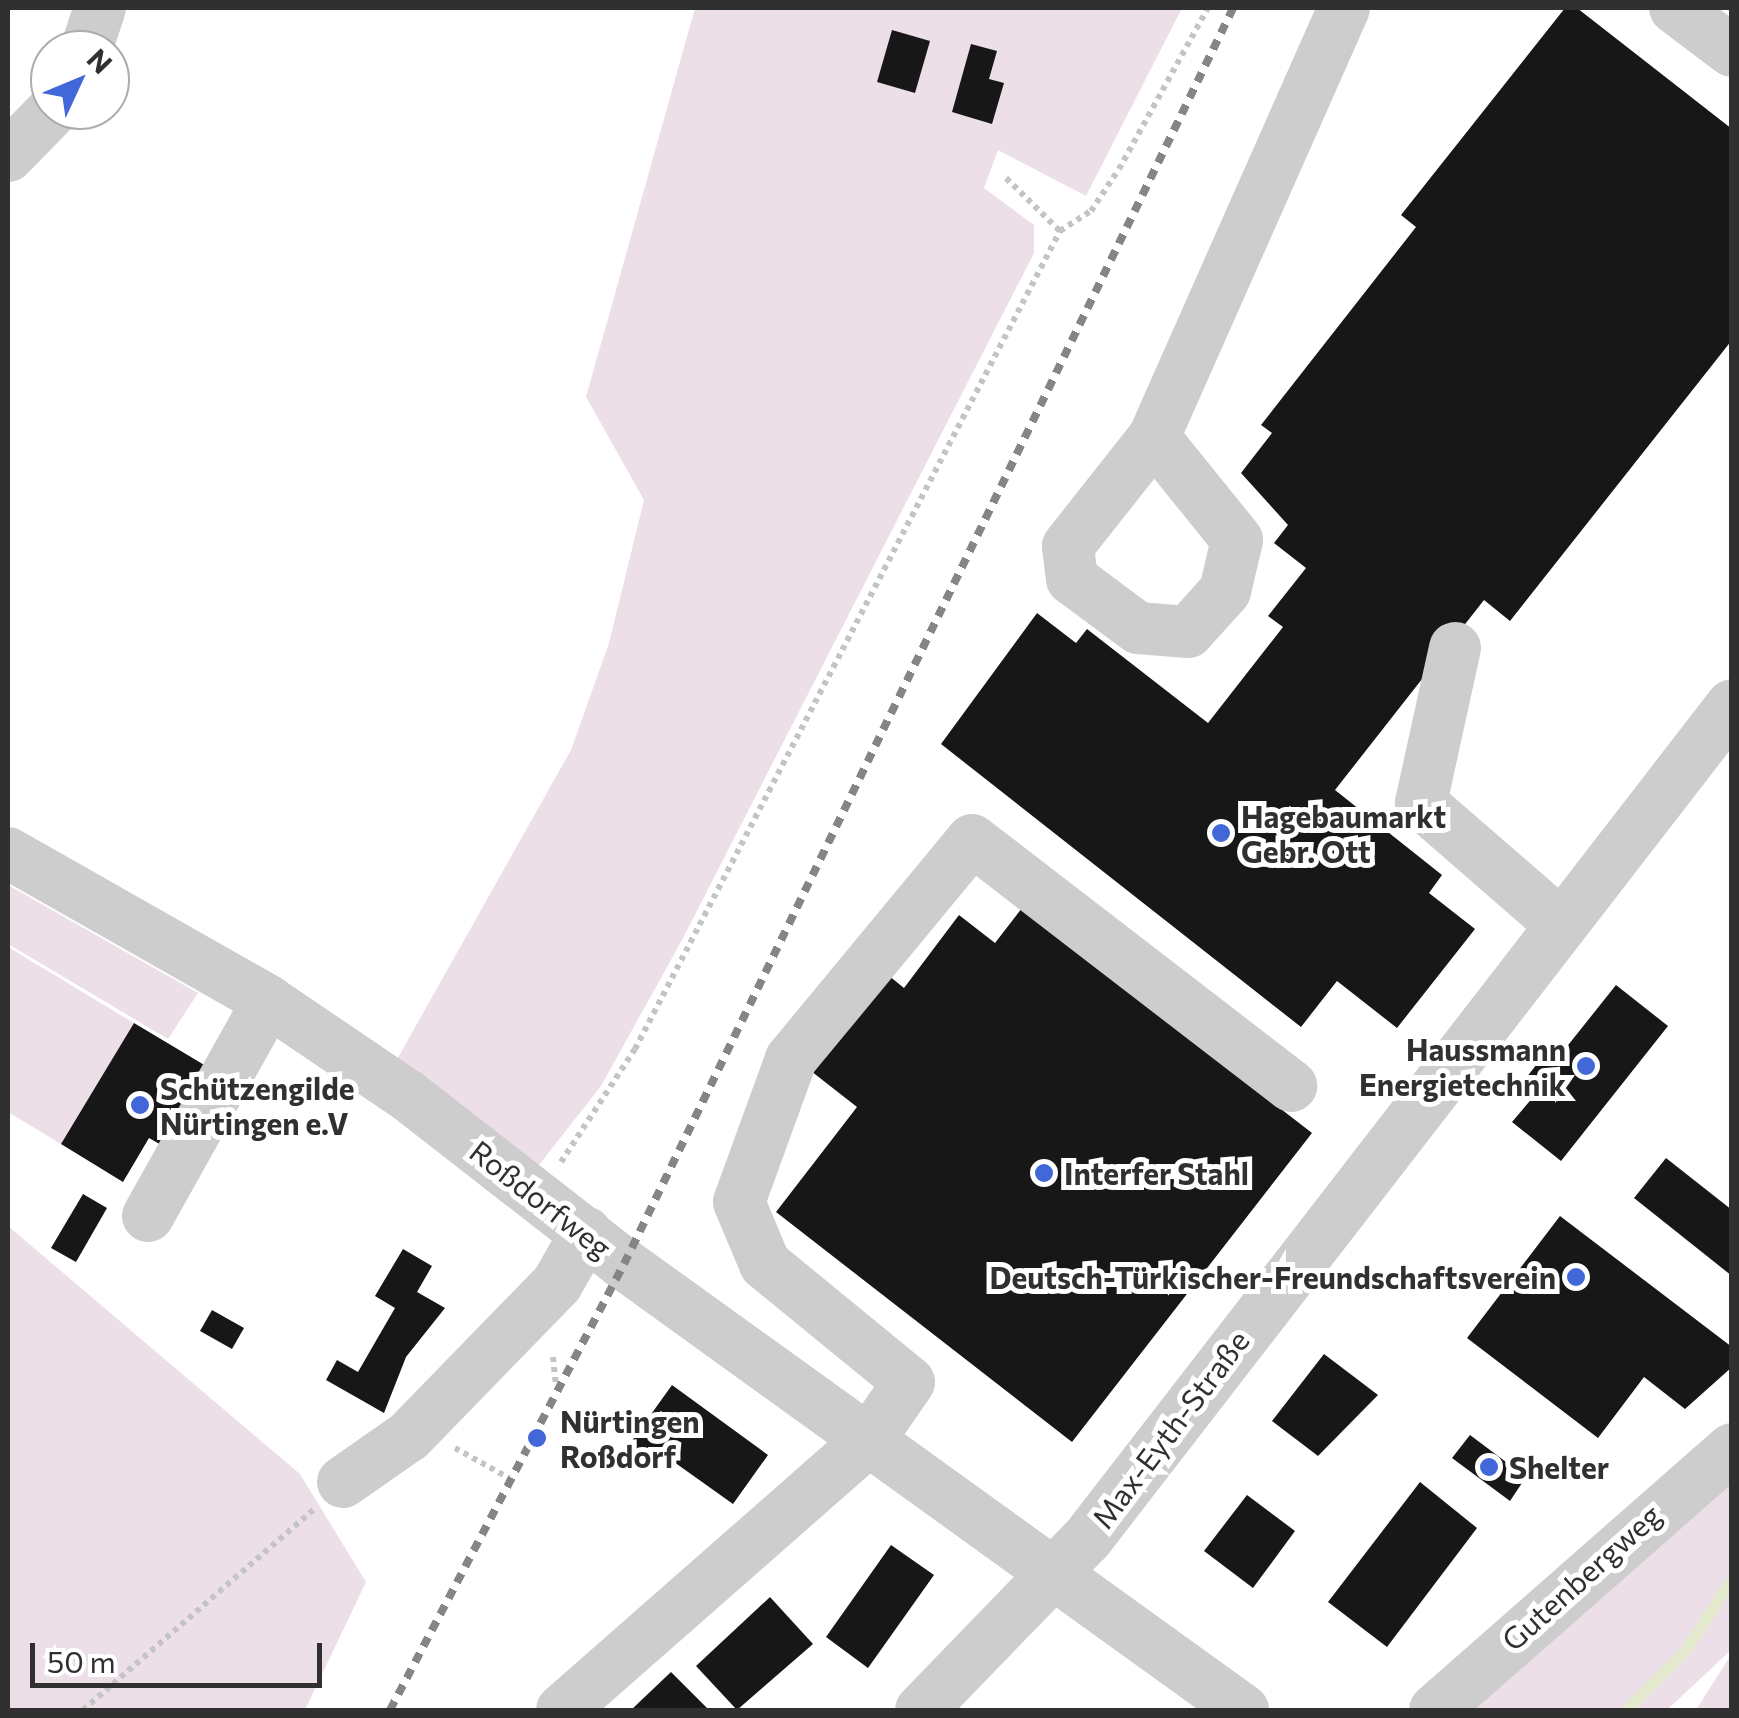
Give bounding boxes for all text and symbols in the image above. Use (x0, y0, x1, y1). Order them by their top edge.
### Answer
north arrow (30, 30, 130, 130)
text: N (81, 41, 120, 80)
place label: Hagebaumarkt Gebr. Ott (1241, 798, 1446, 868)
marker: Hagebaumarkt Gebr. Ott (1210, 822, 1232, 844)
place label: Haussmann Energietechnik (1359, 1031, 1566, 1102)
marker: Haussmann Energietechnik (1575, 1055, 1597, 1077)
place label: Schützengilde Nürtingen e.V (160, 1070, 355, 1140)
marker: Schützengilde Nürtingen e.V (129, 1094, 151, 1116)
street label: Roßdorfweg (463, 1133, 619, 1265)
place label: Interfer Stahl (1064, 1155, 1249, 1191)
marker: Interfer Stahl (1033, 1162, 1055, 1184)
place label: Deutsch-Türkischer-Freundschaftsverein (989, 1259, 1556, 1295)
marker: Deutsch-Türkischer-Freundschaftsverein (1565, 1266, 1587, 1288)
street label: Max-Eyth-Straße (1084, 1323, 1256, 1535)
place label: Nürtingen Roßdorf (560, 1403, 700, 1474)
marker: Nürtingen Roßdorf (524, 1425, 550, 1451)
place label: Shelter (1509, 1449, 1609, 1485)
marker: Shelter (1478, 1456, 1500, 1478)
street label: Gutenbergweg (1494, 1496, 1668, 1658)
scale bar (35, 1623, 328, 1685)
text: 50 m (47, 1642, 116, 1679)

